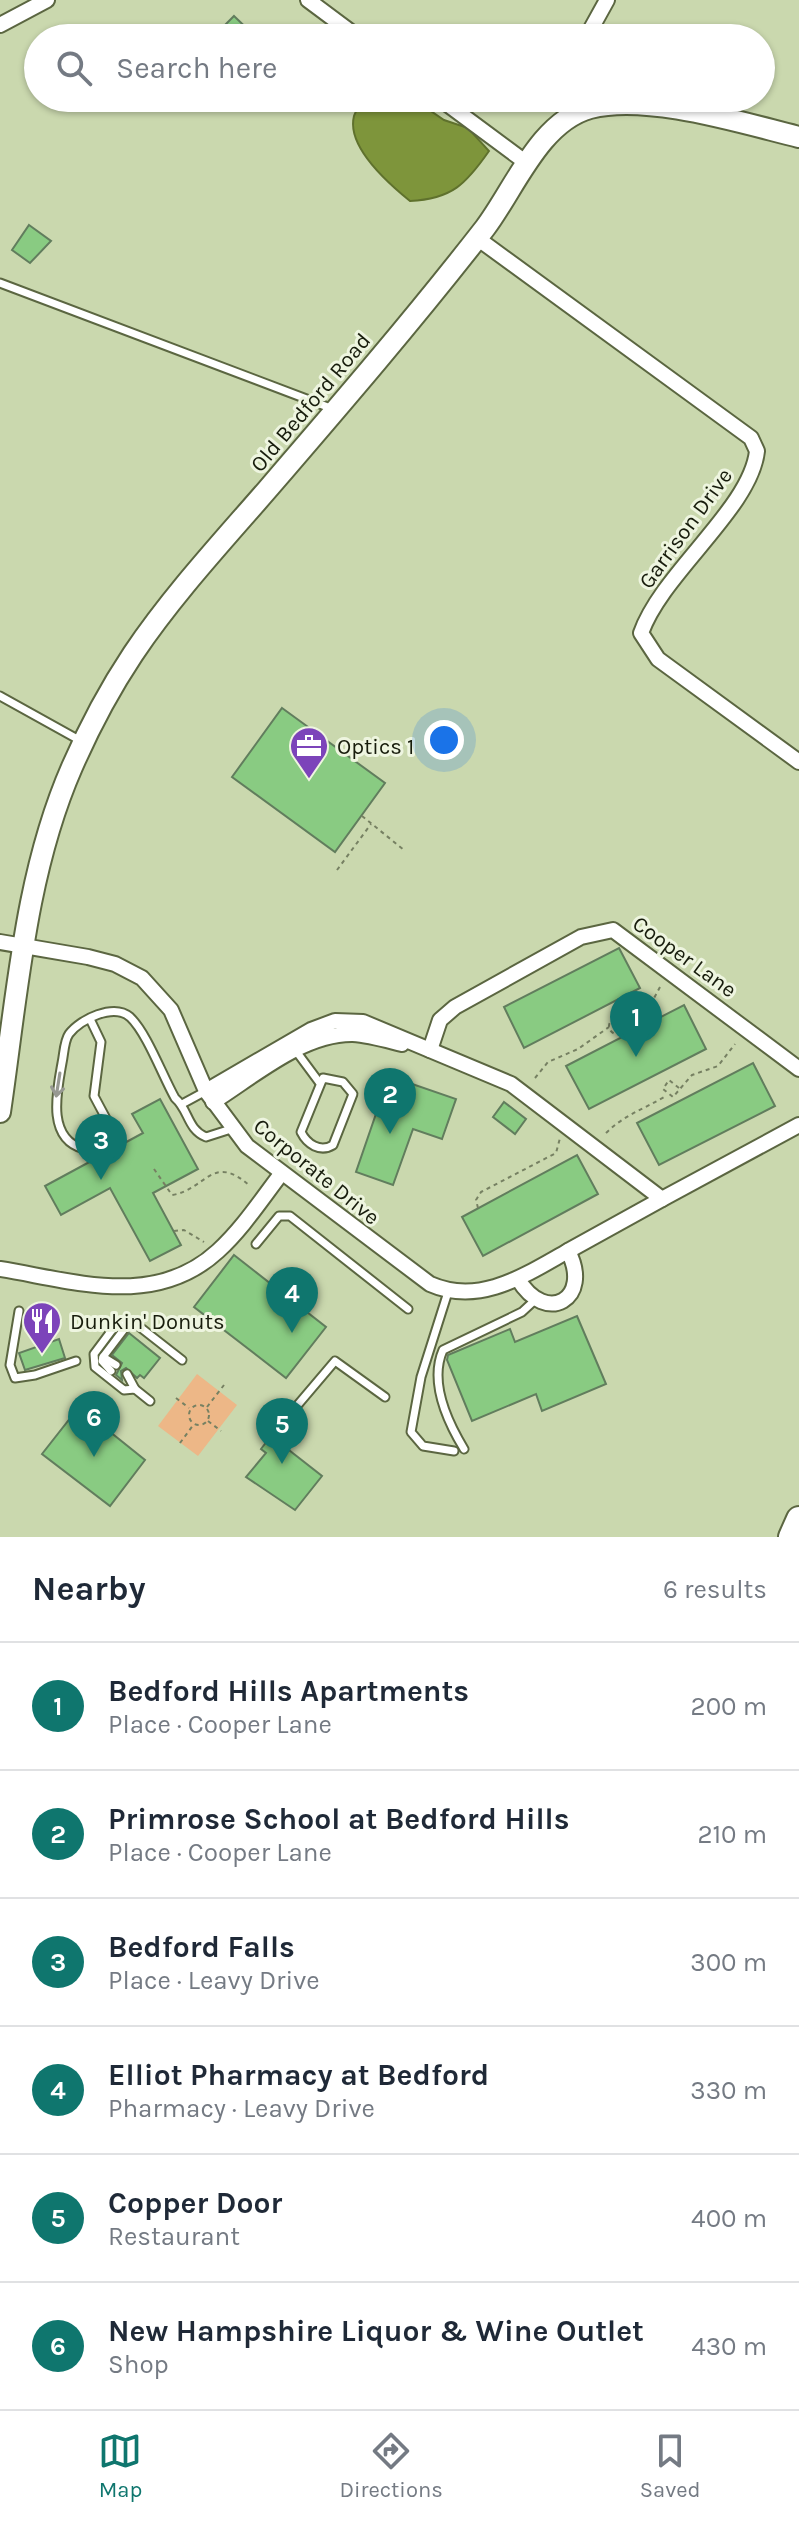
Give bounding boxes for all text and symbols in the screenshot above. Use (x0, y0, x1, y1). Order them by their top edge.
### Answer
search box (24, 24, 775, 112)
icon: search (52, 46, 96, 90)
text: Search here (116, 50, 277, 86)
street label: Old Bedford Road (245, 328, 376, 477)
street label: Garrison Drive (633, 463, 738, 594)
your location (424, 720, 464, 760)
office icon: Optics 1 (288, 725, 330, 780)
place label: Optics 1 (337, 734, 414, 760)
street label: Cooper Lane (627, 910, 741, 1003)
pin: 1 (610, 991, 662, 1057)
pin: 2 (364, 1068, 416, 1134)
one-way arrow (50, 1071, 65, 1097)
street label: Corporate Drive (248, 1113, 385, 1231)
pin: 3 (75, 1114, 127, 1180)
pin: 4 (266, 1267, 318, 1333)
restaurant icon: Dunkin' Donuts (21, 1300, 63, 1355)
place label: Dunkin' Donuts (70, 1309, 225, 1335)
pin: 6 (68, 1391, 120, 1457)
pin: 5 (256, 1398, 308, 1464)
text: Nearby (32, 1569, 146, 1609)
text: 6 results (663, 1574, 767, 1605)
text: Bedford Hills Apartments (108, 1673, 469, 1709)
text: 1 (53, 1691, 63, 1722)
text: 200 m (691, 1691, 767, 1722)
text: Place · Cooper Lane (108, 1709, 332, 1740)
text: Primrose School at Bedford Hills (108, 1801, 570, 1837)
text: 2 (50, 1819, 66, 1850)
text: 210 m (697, 1819, 767, 1850)
text: Place · Cooper Lane (108, 1837, 332, 1868)
text: Bedford Falls (108, 1929, 295, 1965)
text: 3 (50, 1947, 66, 1978)
text: 300 m (690, 1947, 767, 1978)
text: Place · Leavy Drive (108, 1965, 320, 1996)
text: Elliot Pharmacy at Bedford (108, 2057, 489, 2093)
text: 4 (50, 2075, 66, 2106)
text: 330 m (690, 2075, 767, 2106)
text: Pharmacy · Leavy Drive (108, 2093, 375, 2124)
text: Copper Door (108, 2185, 282, 2221)
text: 5 (50, 2203, 66, 2234)
text: 400 m (691, 2203, 767, 2234)
text: Restaurant (108, 2221, 240, 2252)
text: New Hampshire Liquor & Wine Outlet (108, 2313, 644, 2349)
text: 6 (50, 2331, 66, 2362)
text: 430 m (691, 2331, 767, 2362)
text: Shop (108, 2349, 169, 2380)
tab: Map (98, 2429, 142, 2503)
tab: Directions (339, 2429, 443, 2503)
tab: Saved (640, 2429, 701, 2503)

